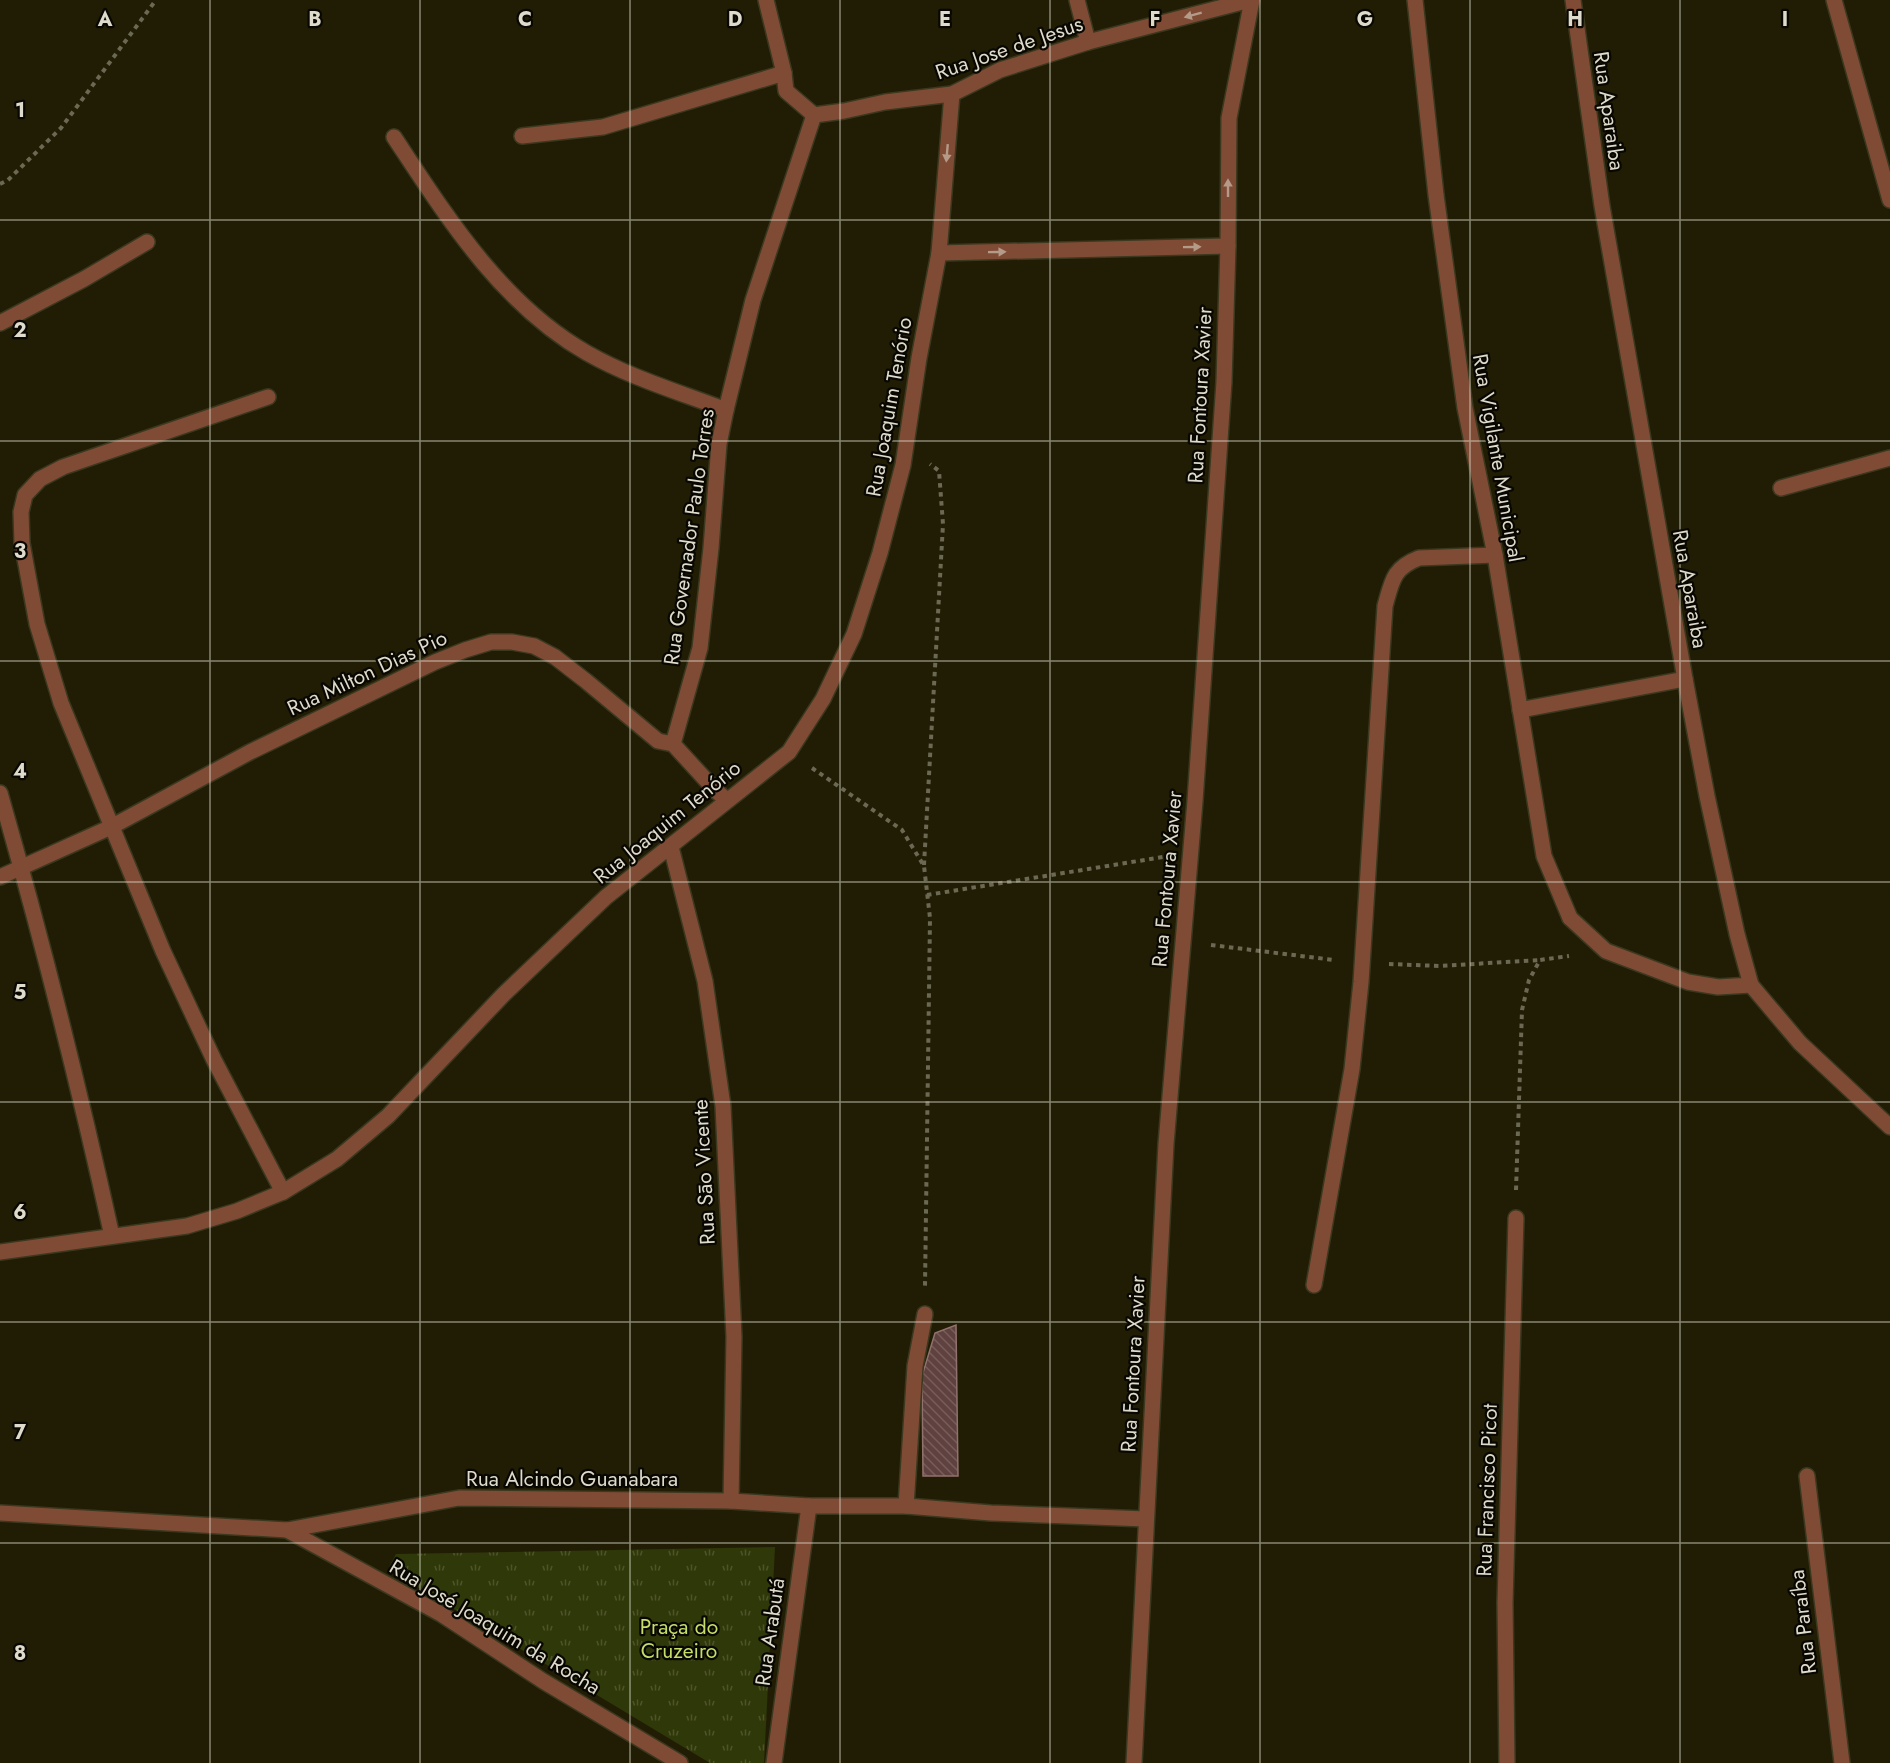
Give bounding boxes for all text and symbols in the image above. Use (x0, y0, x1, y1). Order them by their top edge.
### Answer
text: A (97, 5, 113, 34)
text: B (308, 5, 322, 34)
text: C (518, 5, 532, 34)
text: D (728, 5, 742, 34)
text: E (939, 5, 951, 34)
text: F (1149, 5, 1161, 34)
text: G (1357, 5, 1373, 34)
text: H (1567, 5, 1583, 34)
text: I (1782, 5, 1788, 34)
street label: Rua Jose de Jesus (931, 9, 1087, 87)
one-way arrow (1184, 10, 1202, 20)
street label: Rua Aparaiba (1586, 50, 1632, 172)
text: 1 (15, 96, 25, 125)
one-way arrow (942, 143, 952, 162)
one-way arrow (1223, 178, 1233, 197)
one-way arrow (1182, 242, 1201, 252)
one-way arrow (988, 247, 1007, 257)
street label: Rua Fontoura Xavier (1180, 305, 1220, 484)
street label: Rua Joaquim Tenório (858, 315, 920, 499)
text: 2 (13, 316, 27, 345)
street label: Rua Vigilante Municipal (1465, 352, 1531, 564)
street label: Rua Governador Paulo Torres (656, 407, 722, 667)
street label: Rua Aparaiba (1665, 527, 1715, 651)
text: 3 (14, 537, 26, 566)
street label: Rua Milton Dias Pio (282, 623, 452, 723)
street label: Rua Joaquim Tenório (587, 753, 747, 891)
text: 4 (13, 757, 27, 786)
street label: Rua Fontoura Xavier (1144, 789, 1190, 969)
text: 5 (14, 978, 27, 1007)
street label: Rua Sāo Vicente (685, 1098, 723, 1246)
text: 6 (13, 1198, 27, 1227)
street label: Rua Fontoura Xavier (1113, 1274, 1153, 1453)
street label: Rua Francisco Picot (1469, 1403, 1505, 1577)
text: 7 (14, 1418, 27, 1447)
street label: Rua Alcindo Guanabara (466, 1464, 678, 1494)
street label: Rua José Joaquim da Rocha (384, 1552, 606, 1702)
street label: Rua Paraíba (1782, 1568, 1824, 1676)
street label: Rua Arabutá (748, 1576, 792, 1688)
park label: Praça do Cruzeiro (640, 1612, 718, 1666)
text: 8 (14, 1639, 26, 1668)

